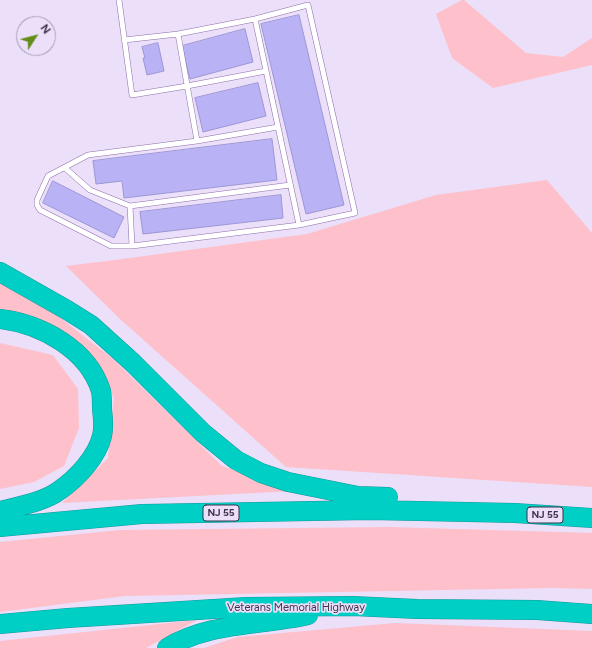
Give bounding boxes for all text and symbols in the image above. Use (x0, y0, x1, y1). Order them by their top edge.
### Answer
north arrow (16, 16, 56, 56)
text: N (38, 22, 53, 36)
road number: NJ 55 (203, 505, 239, 521)
road number: NJ 55 (527, 507, 563, 523)
street label: Veterans Memorial Highway (227, 601, 365, 615)

